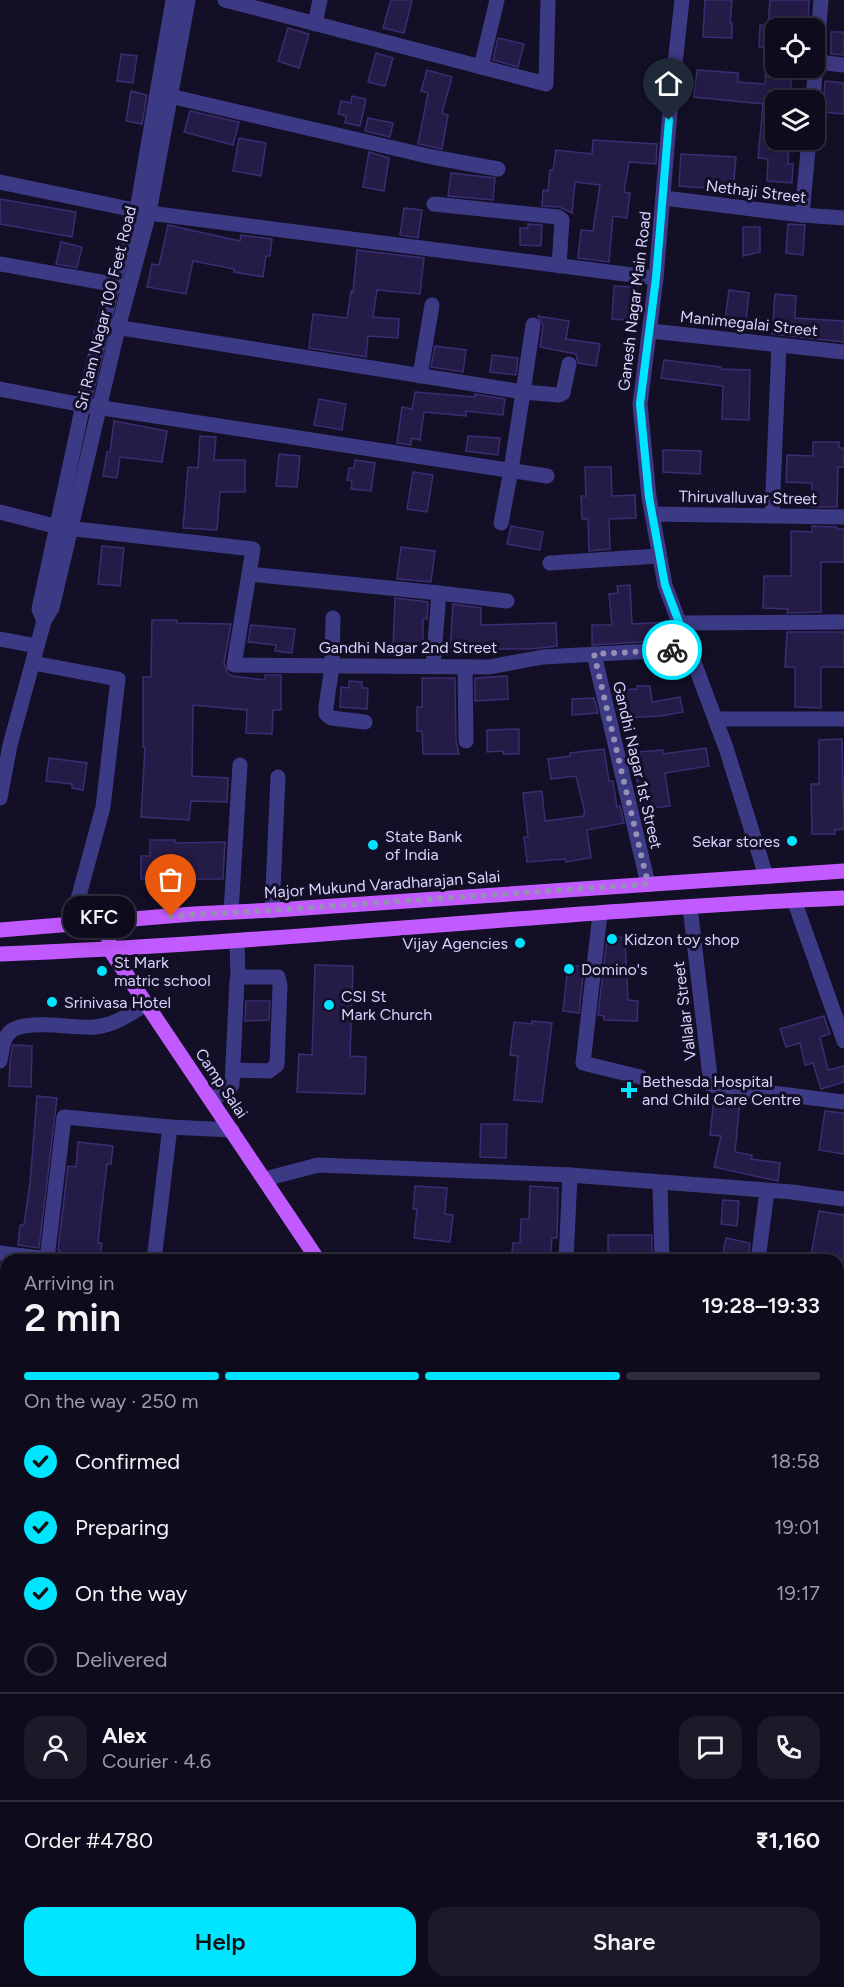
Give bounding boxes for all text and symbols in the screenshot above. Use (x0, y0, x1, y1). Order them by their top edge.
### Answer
map controls (765, 18, 825, 150)
button: locate (765, 18, 825, 78)
pin (643, 58, 694, 120)
icon: home (652, 67, 685, 100)
button: layers (765, 90, 825, 150)
street label: Nethaji Street (705, 176, 807, 207)
street label: Sri Ram Nagar 100 Feet Road (71, 204, 140, 412)
street label: Ganesh Nagar Main Road (614, 210, 655, 392)
street label: Manimegalai Street (679, 307, 819, 340)
street label: Thiruvalluvar Street (679, 487, 817, 508)
courier (642, 620, 702, 680)
icon: bike (656, 634, 689, 667)
street label: Gandhi Nagar 2nd Street (319, 638, 497, 657)
street label: Gandhi Nagar 1st Street (609, 679, 666, 851)
place label: State Bank of India (385, 827, 463, 864)
place label: Sekar stores (692, 832, 780, 851)
marker: Sekar stores (785, 834, 799, 848)
marker: State Bank of India (366, 838, 380, 852)
pin (145, 854, 196, 916)
icon: bag (154, 863, 187, 896)
street label: Major Mukund Varadharajan Salai (263, 867, 501, 902)
callout: KFC (63, 895, 135, 937)
text: KFC (80, 905, 118, 929)
place label: Kidzon toy shop (624, 930, 739, 949)
marker: Kidzon toy shop (605, 932, 619, 946)
place label: Vijay Agencies (402, 934, 508, 953)
marker: Vijay Agencies (513, 936, 527, 950)
place label: St Mark matric school (114, 953, 211, 990)
place label: Domino's (581, 960, 647, 979)
street label: Vallalar Street (669, 960, 700, 1062)
marker: Domino's (562, 962, 576, 976)
marker: St Mark matric school (95, 964, 109, 978)
place label: CSI St Mark Church (341, 987, 432, 1024)
place label: Srinivasa Hotel (64, 993, 171, 1012)
marker: Srinivasa Hotel (45, 995, 59, 1009)
marker: CSI St Mark Church (322, 998, 336, 1012)
street label: Camp Salai (191, 1045, 252, 1122)
place label: Bethesda Hospital and Child Care Centre (642, 1072, 801, 1109)
marker: Bethesda Hospital and Child Care Centre (620, 1081, 638, 1099)
text: Arriving in (24, 1271, 114, 1295)
text: 19:28–19:33 (702, 1292, 820, 1319)
text: 2 min (24, 1294, 121, 1341)
text: On the way · 250 m (24, 1389, 199, 1413)
icon: check (24, 1445, 57, 1478)
text: Confirmed (75, 1448, 180, 1475)
text: 18:58 (771, 1449, 820, 1473)
icon: check (24, 1511, 57, 1544)
text: Preparing (75, 1514, 169, 1541)
text: 19:01 (774, 1515, 820, 1539)
icon: check (24, 1577, 57, 1610)
text: On the way (75, 1580, 187, 1607)
text: 19:17 (776, 1581, 820, 1605)
text: Delivered (75, 1646, 168, 1673)
button: person (24, 1716, 87, 1779)
button: chat (679, 1716, 742, 1779)
button: phone (757, 1716, 820, 1779)
text: Alex (102, 1722, 147, 1749)
text: Courier · 4.6 (102, 1749, 211, 1773)
text: Order #4780 (24, 1827, 153, 1854)
text: ₹1,160 (756, 1827, 820, 1854)
button: Help (24, 1907, 416, 1976)
button: Share (428, 1907, 820, 1976)

